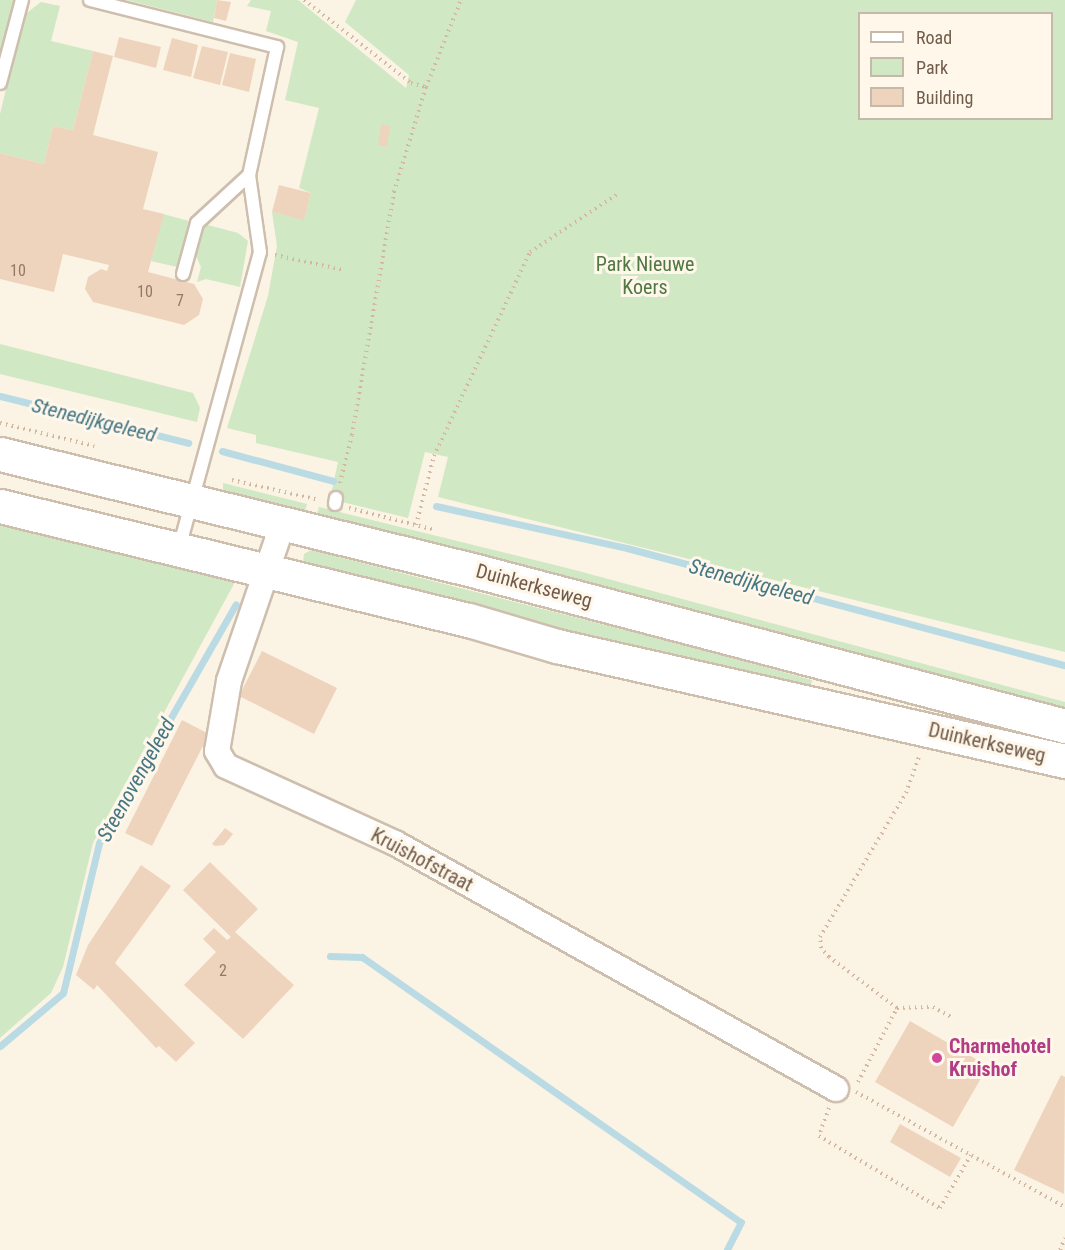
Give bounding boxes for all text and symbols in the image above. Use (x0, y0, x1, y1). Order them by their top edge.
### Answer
legend (858, 12, 1053, 120)
text: Road (916, 27, 952, 48)
text: Park (916, 57, 948, 78)
text: Building (916, 87, 973, 108)
park label: Park Nieuwe Koers (596, 252, 694, 299)
house number: 10 (10, 261, 26, 281)
house number: 10 (137, 282, 153, 302)
house number: 7 (176, 291, 184, 311)
water label: Stenedijkgeleed (29, 392, 159, 448)
water label: Stenedijkgeleed (686, 553, 816, 611)
street label: Duinkerkseweg (473, 559, 595, 613)
water label: Steenovengeleed (92, 714, 180, 846)
street label: Duinkerkseweg (926, 718, 1048, 768)
street label: Kruishofstraat (367, 823, 477, 897)
house number: 2 (219, 961, 227, 981)
place label: Charmehotel Kruishof (949, 1034, 1051, 1081)
marker: Charmehotel Kruishof (930, 1051, 944, 1065)

